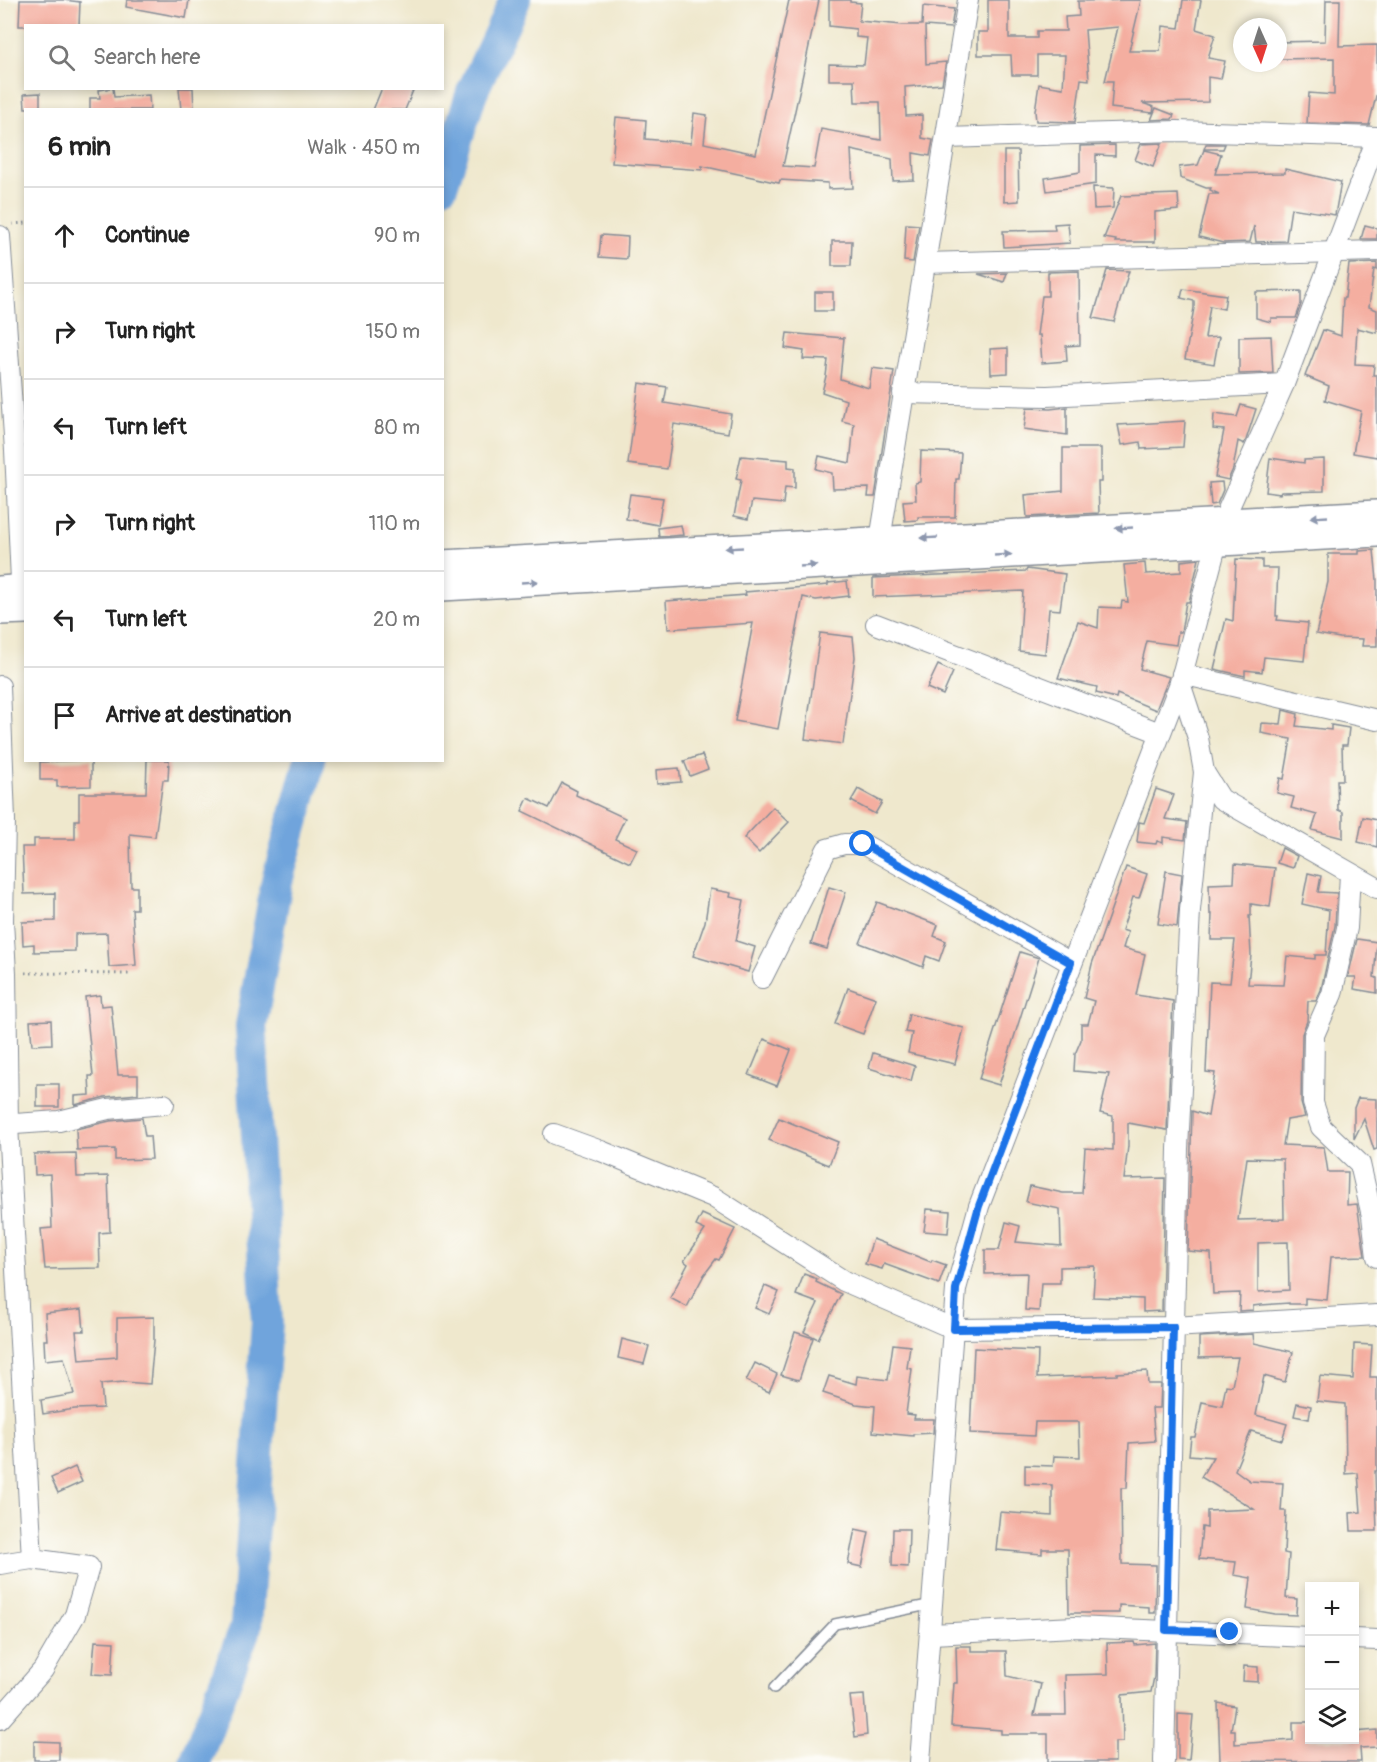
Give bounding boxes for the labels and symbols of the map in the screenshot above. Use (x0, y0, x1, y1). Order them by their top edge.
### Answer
north arrow (1233, 18, 1287, 72)
one-way arrow (1309, 513, 1328, 522)
one-way arrow (1114, 523, 1133, 532)
one-way arrow (920, 533, 939, 542)
one-way arrow (725, 544, 744, 553)
one-way arrow (994, 550, 1013, 559)
one-way arrow (799, 561, 818, 571)
one-way arrow (520, 577, 539, 587)
route start (849, 830, 875, 856)
route end (1216, 1618, 1242, 1644)

